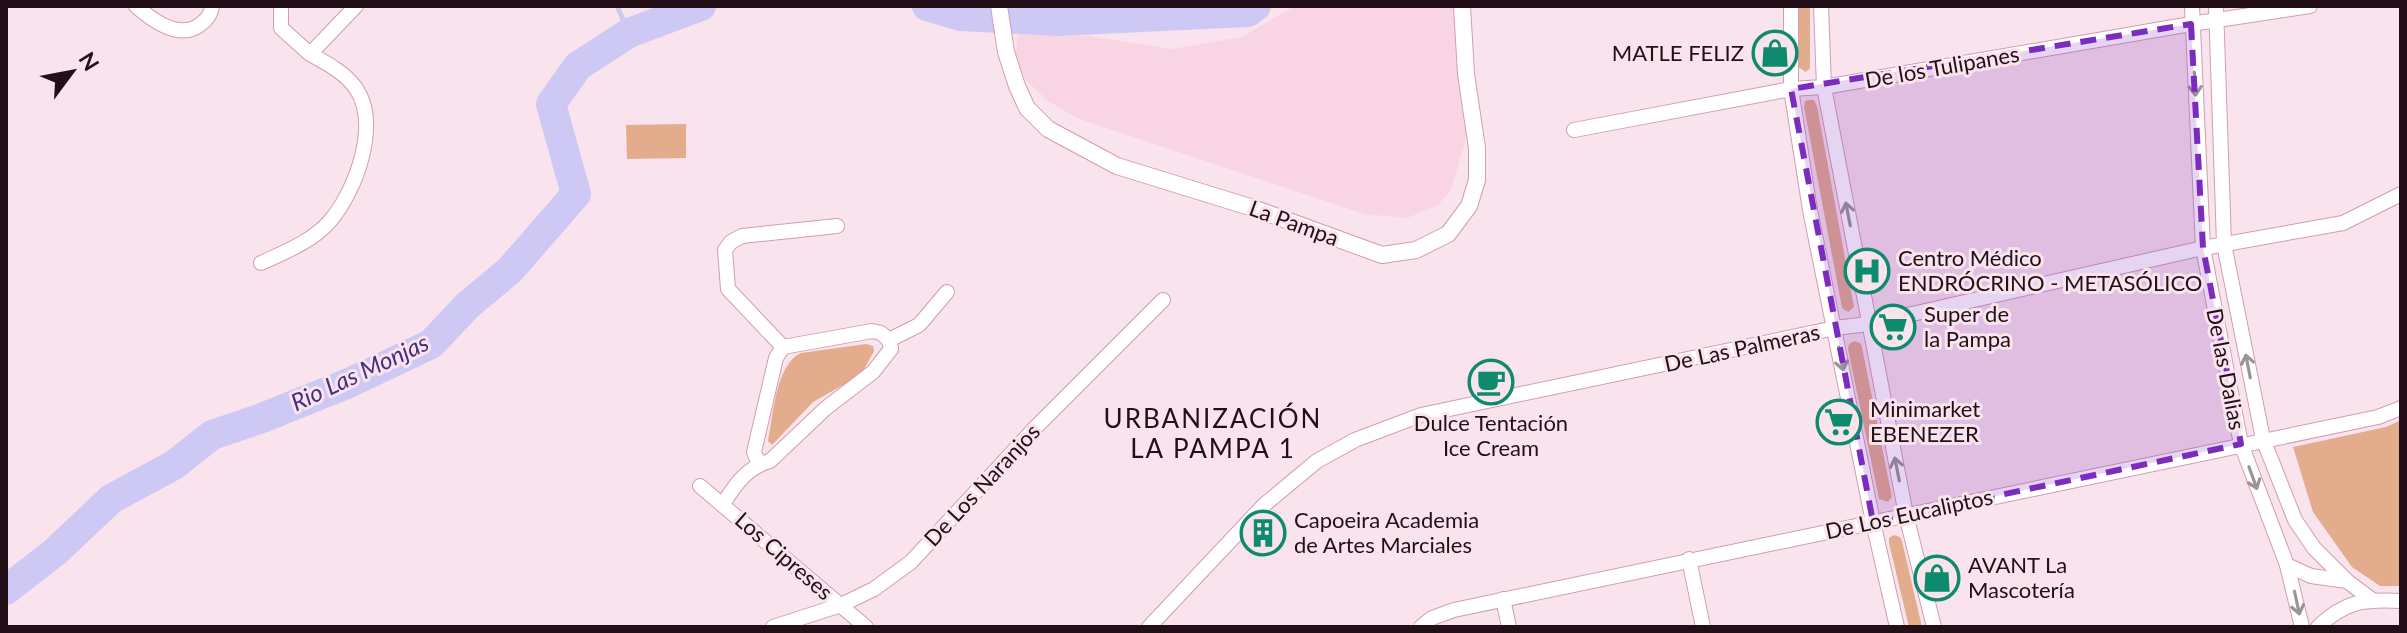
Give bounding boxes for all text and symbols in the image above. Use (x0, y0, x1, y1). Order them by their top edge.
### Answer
shop icon: MATLE FELIZ (1751, 29, 1799, 77)
north arrow (32, 32, 112, 112)
place label: MATLE FELIZ (1612, 39, 1744, 66)
street label: De los Tulipanes (1863, 40, 2021, 93)
text: N (73, 47, 105, 75)
one-way arrow (2187, 70, 2202, 97)
street label: La Pampa (1246, 194, 1342, 251)
one-way arrow (1839, 202, 1854, 227)
place label: Centro Médico ENDRÓCRINO - METASÓLICO (1898, 244, 2202, 296)
hospital icon: Centro Médico ENDRÓCRINO - METASÓLICO (1843, 247, 1891, 295)
place label: Super de la Pampa (1924, 300, 2011, 352)
supermarket icon: Super de la Pampa (1869, 303, 1917, 351)
street label: De las Dalias (2201, 306, 2252, 432)
street label: De Las Palmeras (1662, 318, 1822, 377)
water label: Rio Las Monjas (286, 327, 433, 416)
one-way arrow (1834, 346, 1849, 372)
one-way arrow (2240, 353, 2255, 379)
cafe icon: Dulce Tentación Ice Cream (1467, 358, 1515, 406)
place label: Minimarket EBENEZER (1870, 395, 1980, 447)
supermarket icon: Minimarket EBENEZER (1815, 398, 1863, 446)
district label: URBANIZACIÓN LA PAMPA 1 (1104, 402, 1322, 464)
place label: Dulce Tentación Ice Cream (1414, 409, 1568, 461)
street label: De Los Naranjos (918, 418, 1045, 552)
one-way arrow (1889, 457, 1904, 482)
one-way arrow (2247, 465, 2261, 490)
street label: De Los Eucaliptos (1823, 483, 1995, 544)
street label: Los Cipreses (730, 506, 839, 605)
place label: Capoeira Academia de Artes Marciales (1294, 506, 1479, 558)
building icon: Capoeira Academia de Artes Marciales (1239, 509, 1287, 557)
place label: AVANT La Mascotería (1968, 551, 2075, 603)
shop icon: AVANT La Mascotería (1913, 554, 1961, 602)
one-way arrow (2290, 589, 2305, 615)

